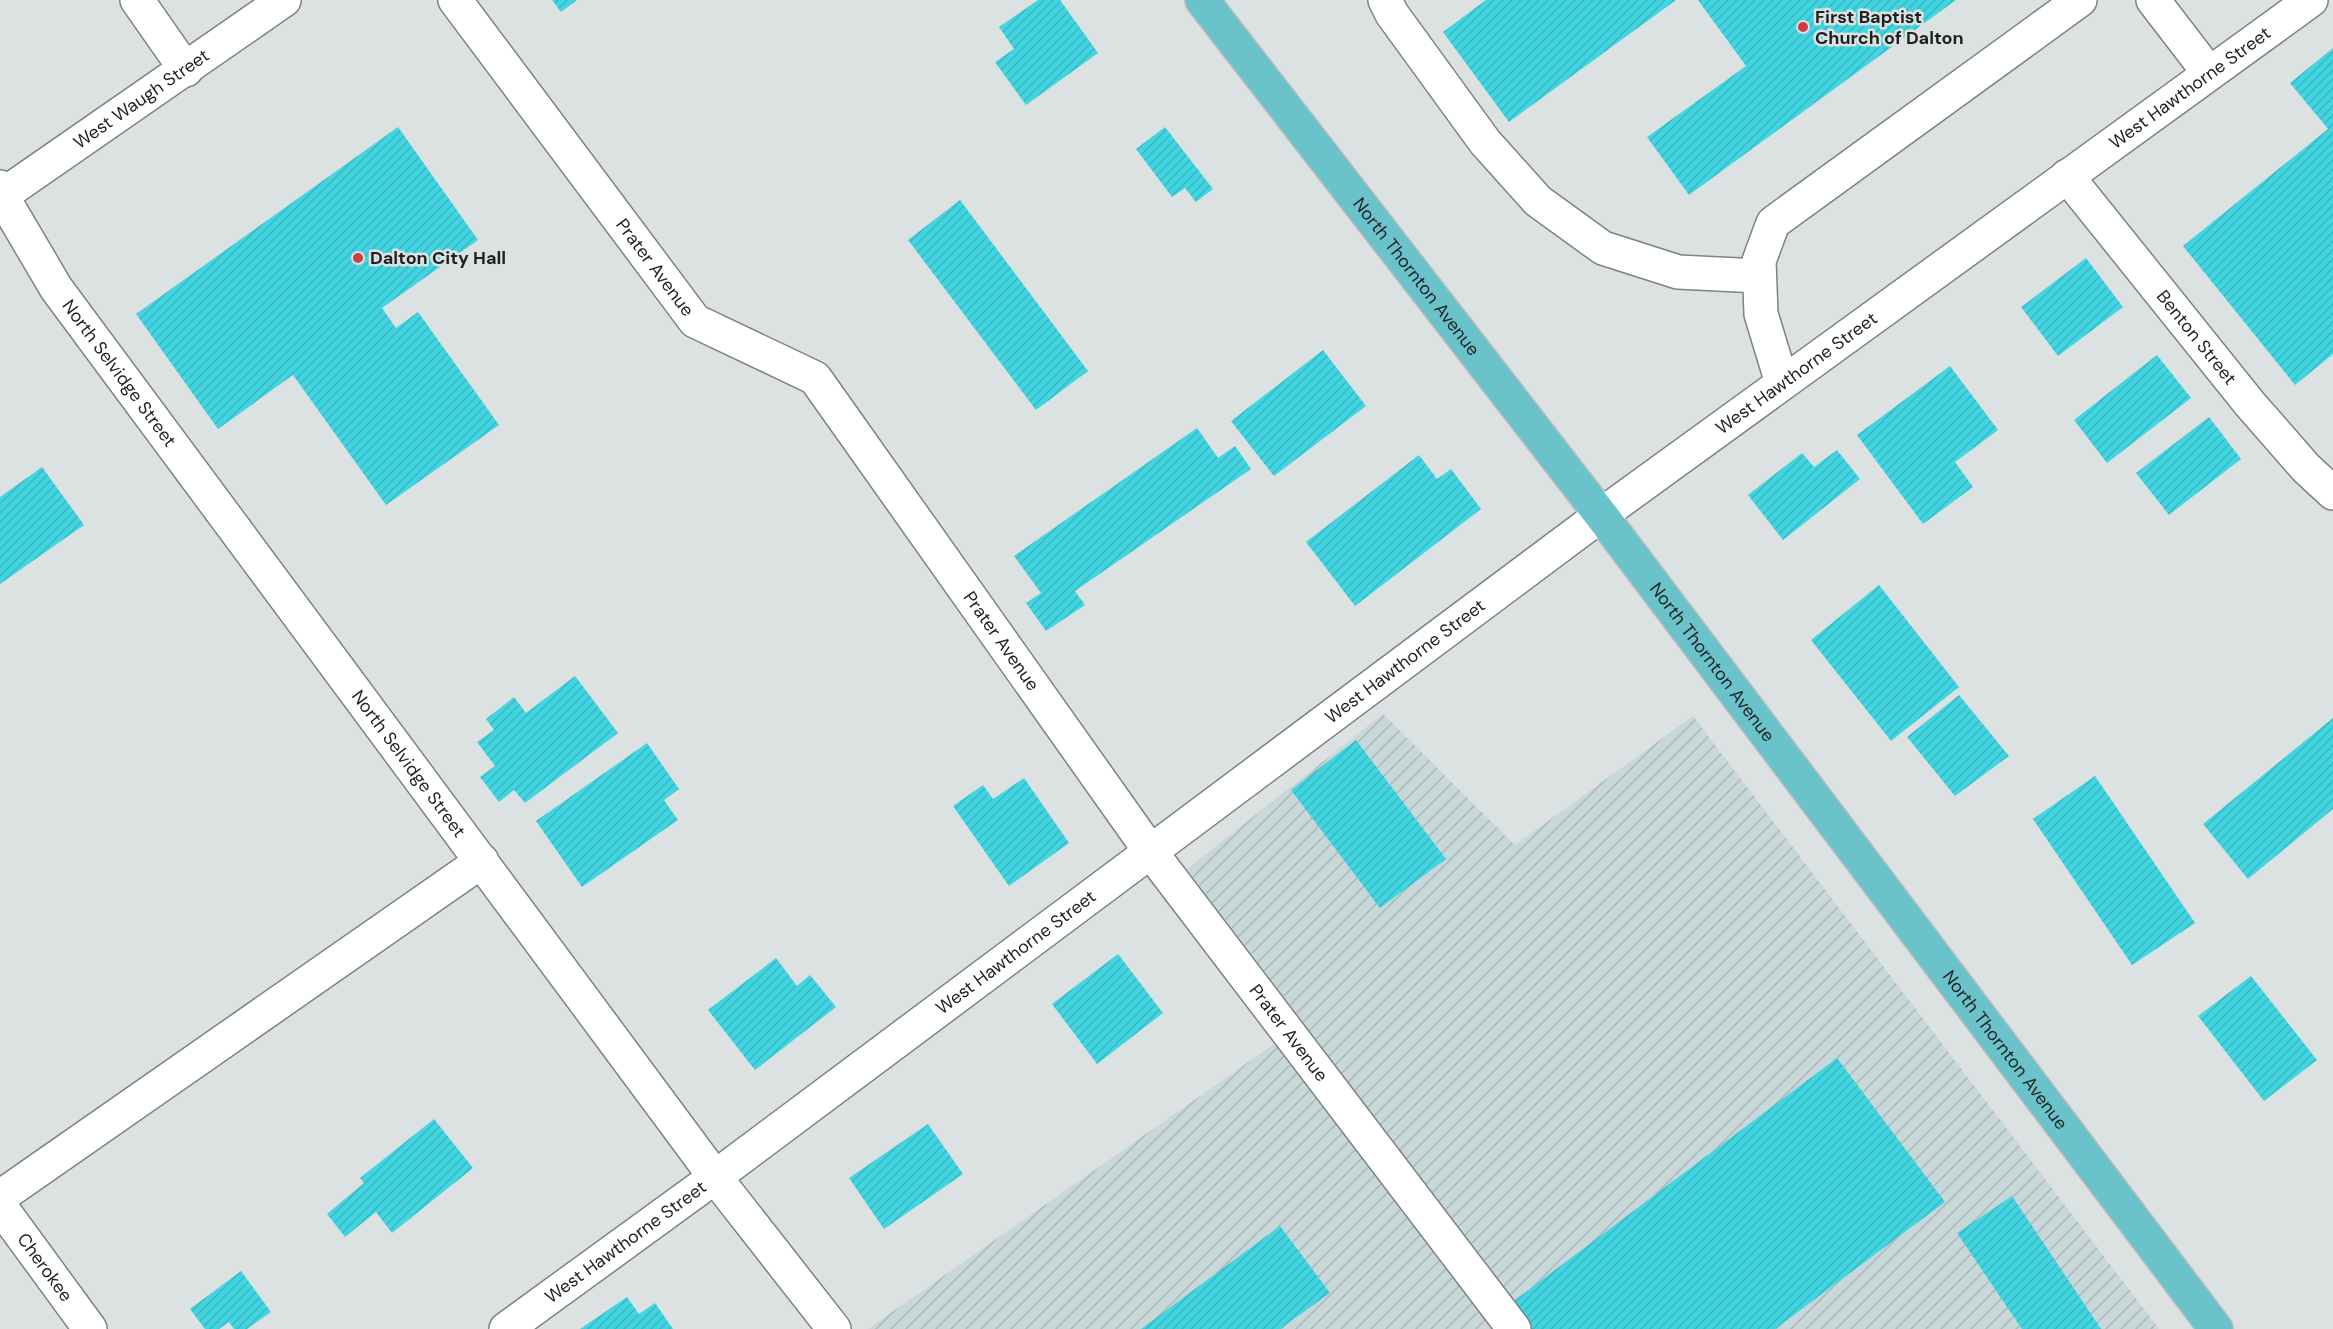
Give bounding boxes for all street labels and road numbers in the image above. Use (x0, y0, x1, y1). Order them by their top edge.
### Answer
street label: West Hawthorne Street (2104, 21, 2276, 154)
street label: West Waugh Street (69, 43, 214, 154)
street label: North Thornton Avenue (1347, 193, 1485, 361)
street label: Prater Avenue (611, 214, 699, 321)
street label: Benton Street (2151, 285, 2242, 390)
street label: North Selvidge Street (57, 295, 182, 452)
street label: West Hawthorne Street (1711, 306, 1882, 440)
street label: North Thornton Avenue (1644, 578, 1780, 747)
street label: Prater Avenue (958, 587, 1045, 695)
street label: West Hawthorne Street (1320, 594, 1490, 729)
street label: North Selvidge Street (346, 685, 471, 842)
street label: West Hawthorne Street (931, 884, 1101, 1020)
street label: North Thornton Avenue (1937, 965, 2073, 1135)
street label: Prater Avenue (1244, 979, 1333, 1087)
street label: West Hawthorne Street (540, 1175, 711, 1309)
street label: Cherokee (12, 1228, 78, 1306)

